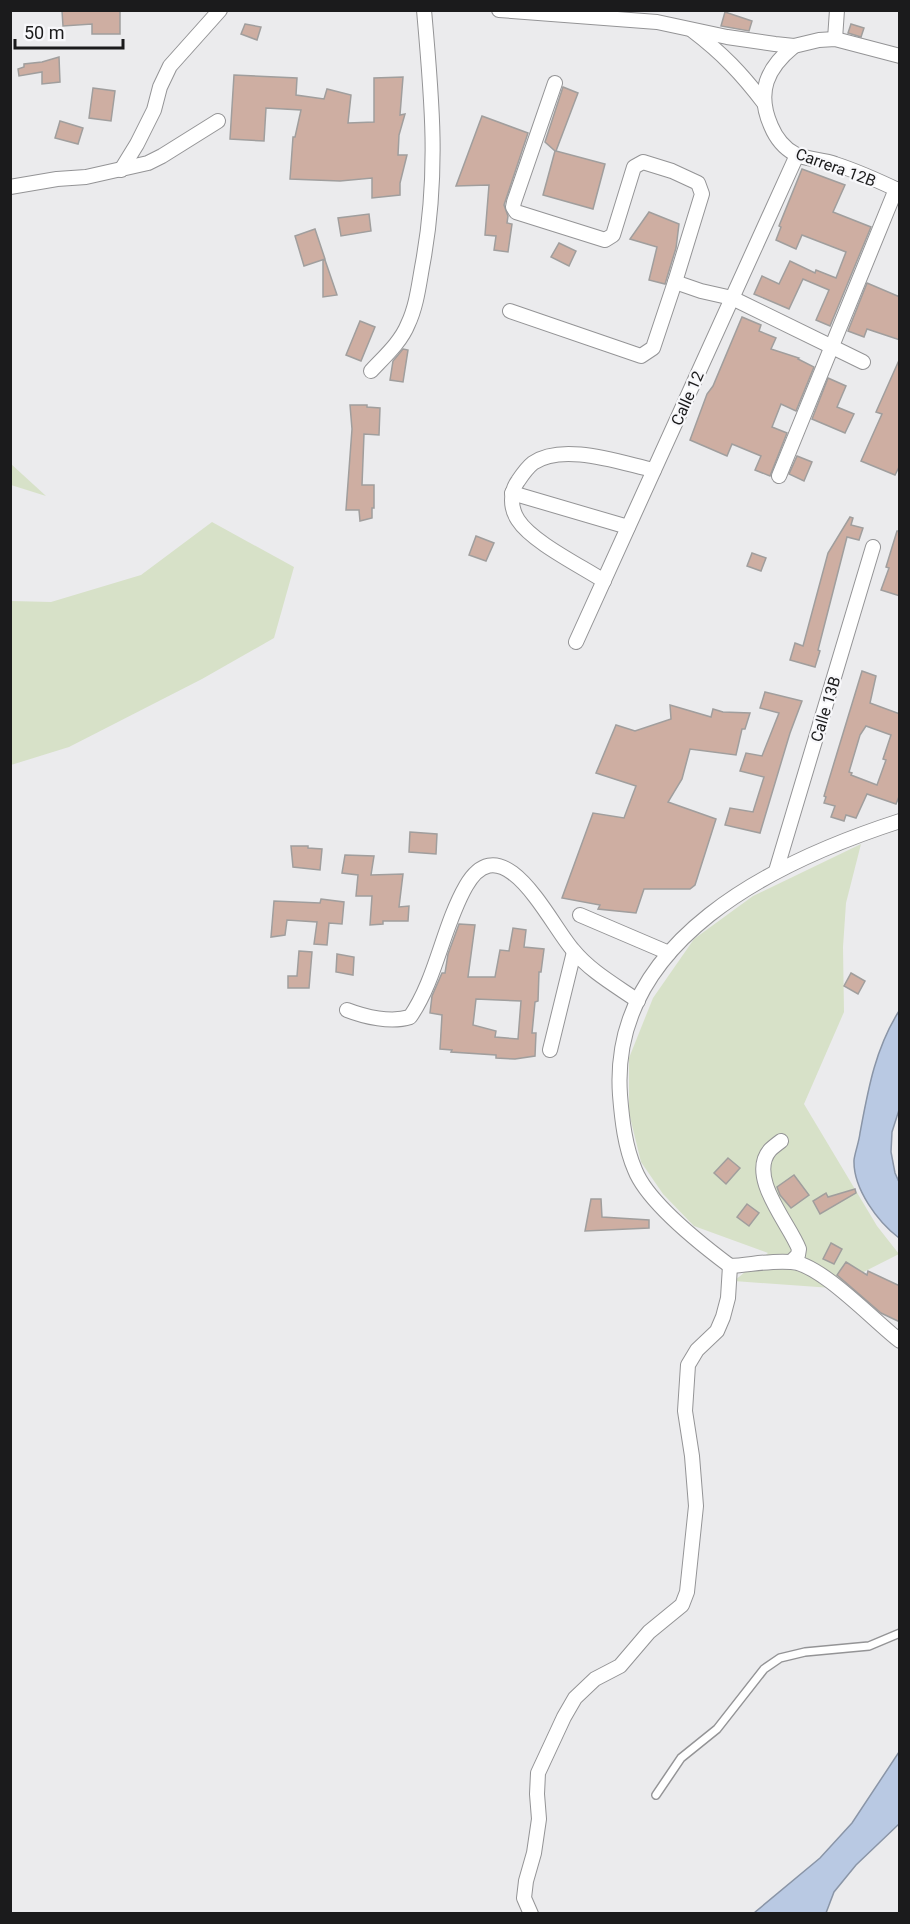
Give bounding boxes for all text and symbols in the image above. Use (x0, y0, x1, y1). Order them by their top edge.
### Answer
scale bar (15, 12, 123, 50)
text: 50 m (24, 22, 64, 43)
street label: Carrera 12B (793, 144, 879, 191)
street label: Calle 12 (667, 368, 708, 428)
street label: Calle 13B (807, 674, 844, 744)

